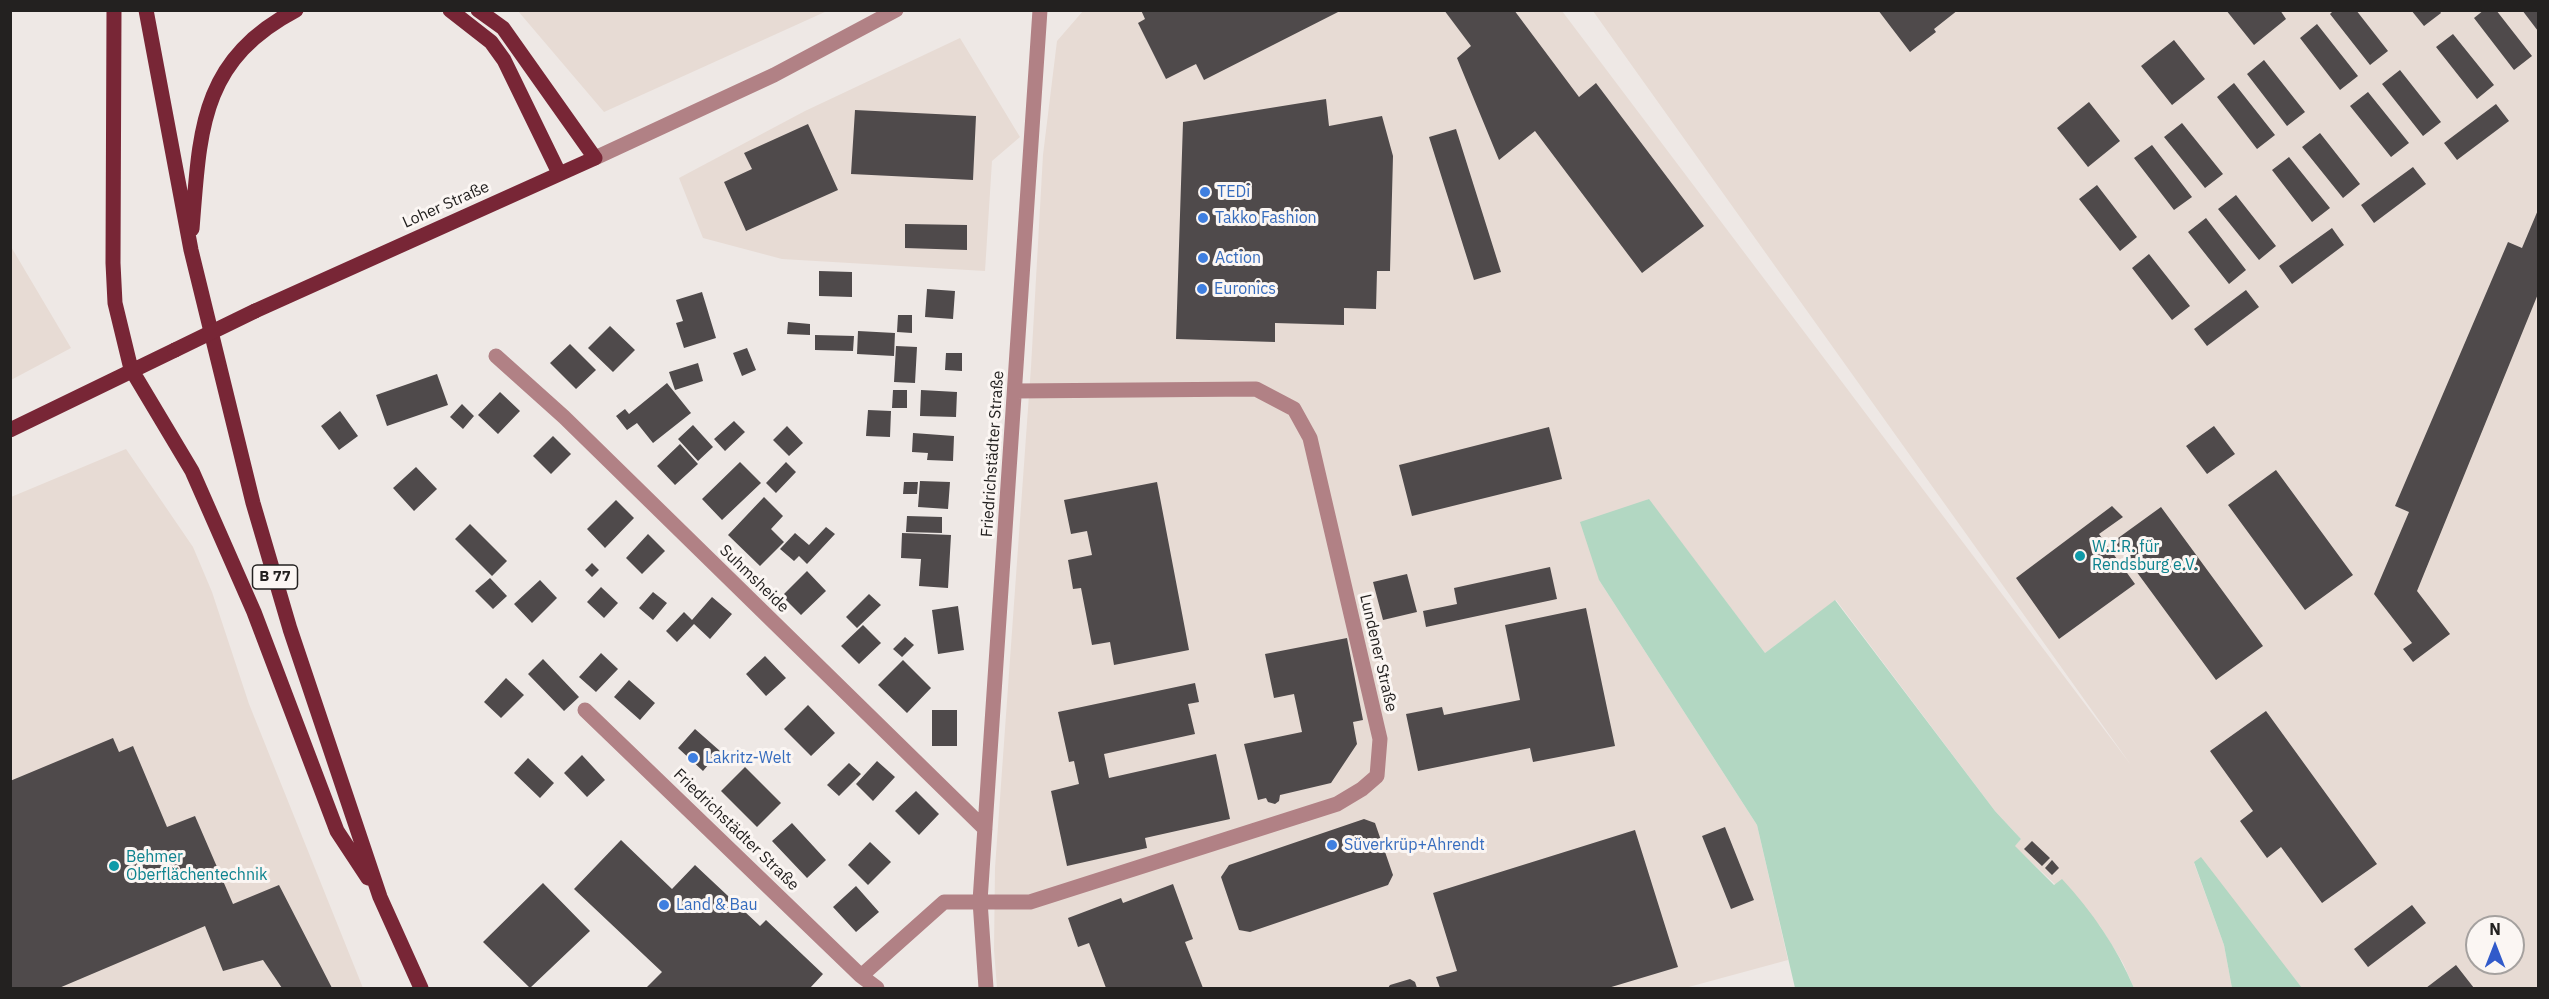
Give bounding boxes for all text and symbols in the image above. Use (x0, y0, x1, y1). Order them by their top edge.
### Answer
street label: Loher Straße (400, 177, 492, 233)
place label: TEDi (1217, 182, 1250, 202)
marker: TEDi (1198, 185, 1212, 199)
place label: Takko Fashion (1215, 208, 1317, 228)
marker: Takko Fashion (1196, 211, 1210, 225)
place label: Action (1215, 248, 1261, 268)
marker: Action (1196, 251, 1210, 265)
place label: Euronics (1214, 279, 1276, 299)
marker: Euronics (1195, 282, 1209, 296)
street label: Friedrichstädter Straße (978, 370, 1008, 538)
place label: W.I.R. für Rendsburg e.V. (2092, 537, 2198, 575)
street label: Suhmsheide (715, 541, 793, 617)
marker: W.I.R. für Rendsburg e.V. (2073, 549, 2087, 563)
road number: B 77 (252, 565, 298, 589)
street label: Lundener Straße (1355, 592, 1401, 714)
place label: Lakritz-Welt (705, 748, 791, 768)
marker: Lakritz-Welt (686, 751, 700, 765)
street label: Friedrichstädter Straße (669, 765, 803, 895)
place label: Süverkrüp+Ahrendt (1344, 835, 1485, 855)
marker: Süverkrüp+Ahrendt (1325, 838, 1339, 852)
place label: Behmer Oberflächentechnik (126, 847, 267, 885)
marker: Behmer Oberflächentechnik (107, 859, 121, 873)
place label: Land & Bau (676, 895, 758, 915)
marker: Land & Bau (657, 898, 671, 912)
north arrow (2465, 915, 2525, 975)
text: N (2489, 919, 2501, 939)

